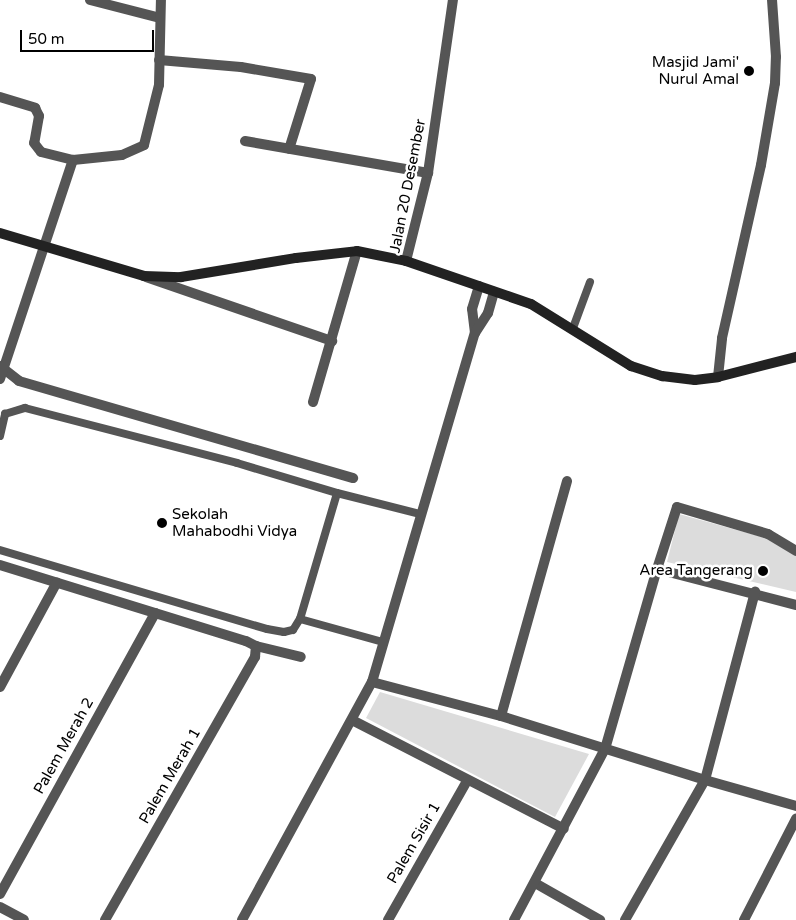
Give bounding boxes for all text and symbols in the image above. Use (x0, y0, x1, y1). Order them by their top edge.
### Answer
scale bar (22, 20, 156, 52)
text: 50 m (28, 30, 65, 48)
place label: Masjid Jami' Nurul Amal (652, 53, 739, 88)
marker: Masjid Jami' Nurul Amal (743, 65, 755, 77)
street label: Jalan 20 Desember (386, 118, 430, 254)
place label: Sekolah Mahabodhi Vidya (172, 505, 297, 540)
marker: Sekolah Mahabodhi Vidya (156, 517, 168, 529)
place label: Area Tangerang (639, 562, 753, 580)
marker: Area Tangerang (757, 565, 769, 577)
street label: Palem Merah 2 (30, 695, 98, 797)
street label: Palem Merah 1 (135, 725, 205, 827)
street label: Palem Sisir 1 (383, 799, 445, 887)

